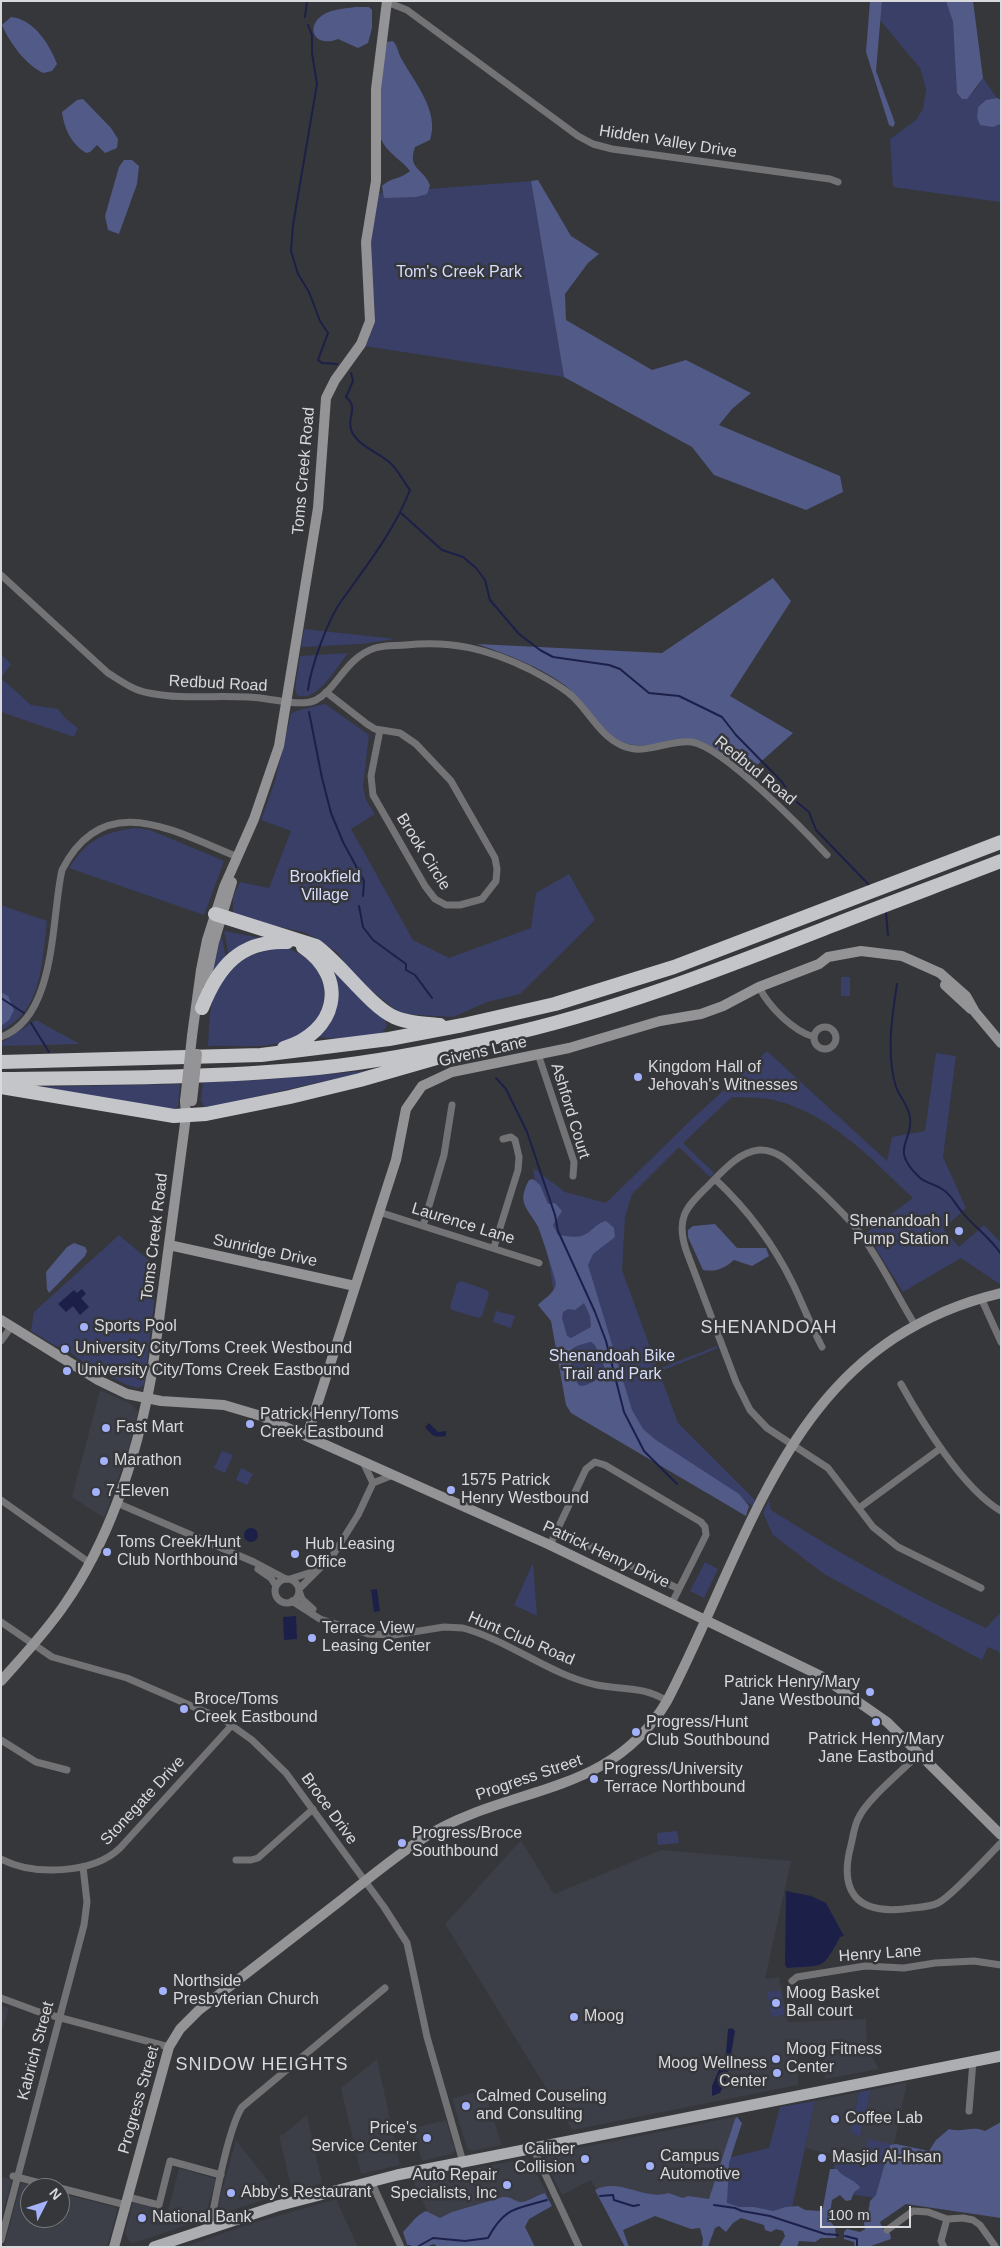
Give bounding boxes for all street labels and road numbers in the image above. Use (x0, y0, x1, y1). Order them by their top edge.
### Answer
street label: Hidden Valley Drive (598, 122, 738, 162)
street label: Toms Creek Road (289, 406, 319, 536)
street label: Redbud Road (168, 672, 268, 696)
street label: Redbud Road (711, 732, 799, 810)
street label: Brook Circle (392, 810, 454, 894)
street label: Givens Lane (437, 1033, 529, 1071)
street label: Ashford Court (546, 1061, 594, 1161)
street label: Toms Creek Road (138, 1172, 172, 1302)
street label: Laurence Lane (409, 1199, 517, 1249)
street label: Sunridge Drive (211, 1231, 319, 1271)
street label: Patrick Henry Drive (539, 1517, 673, 1593)
street label: Hunt Club Road (465, 1608, 577, 1670)
street label: Progress Street (473, 1751, 585, 1805)
street label: Stonegate Drive (97, 1752, 189, 1850)
street label: Broce Drive (297, 1770, 361, 1848)
street label: Henry Lane (838, 1942, 922, 1966)
street label: Kabrich Street (14, 2000, 58, 2102)
street label: Progress Street (114, 2044, 164, 2156)

